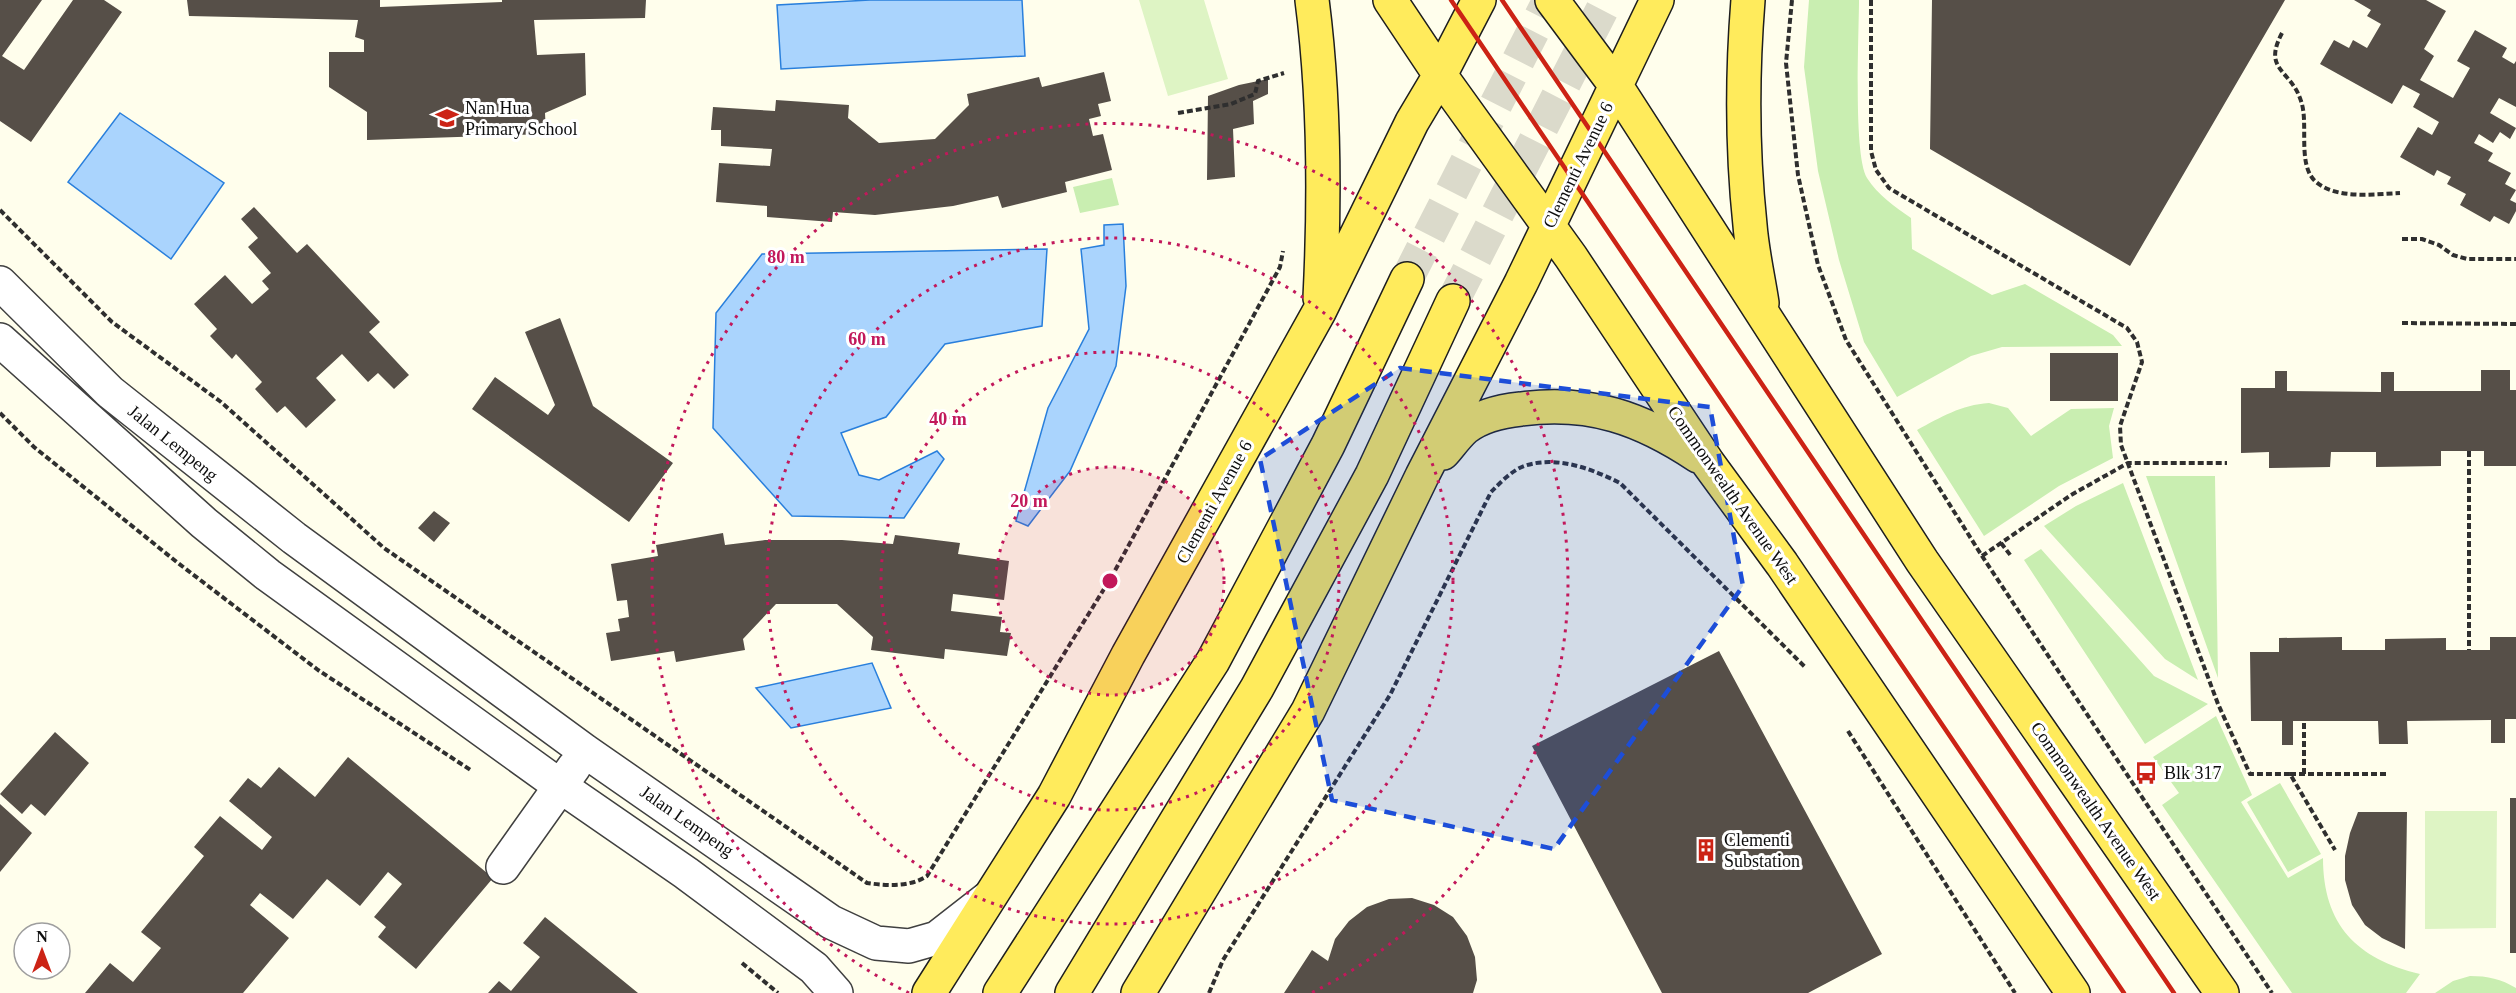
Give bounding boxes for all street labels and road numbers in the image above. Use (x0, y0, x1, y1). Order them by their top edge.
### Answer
street label: Clementi Avenue 6 (1539, 99, 1617, 231)
street label: Jalan Lempeng (124, 401, 222, 485)
street label: Commonwealth Avenue West (1664, 402, 1802, 588)
street label: Clementi Avenue 6 (1172, 437, 1256, 567)
street label: Commonwealth Avenue West (2027, 718, 2165, 904)
street label: Jalan Lempeng (636, 781, 738, 861)

